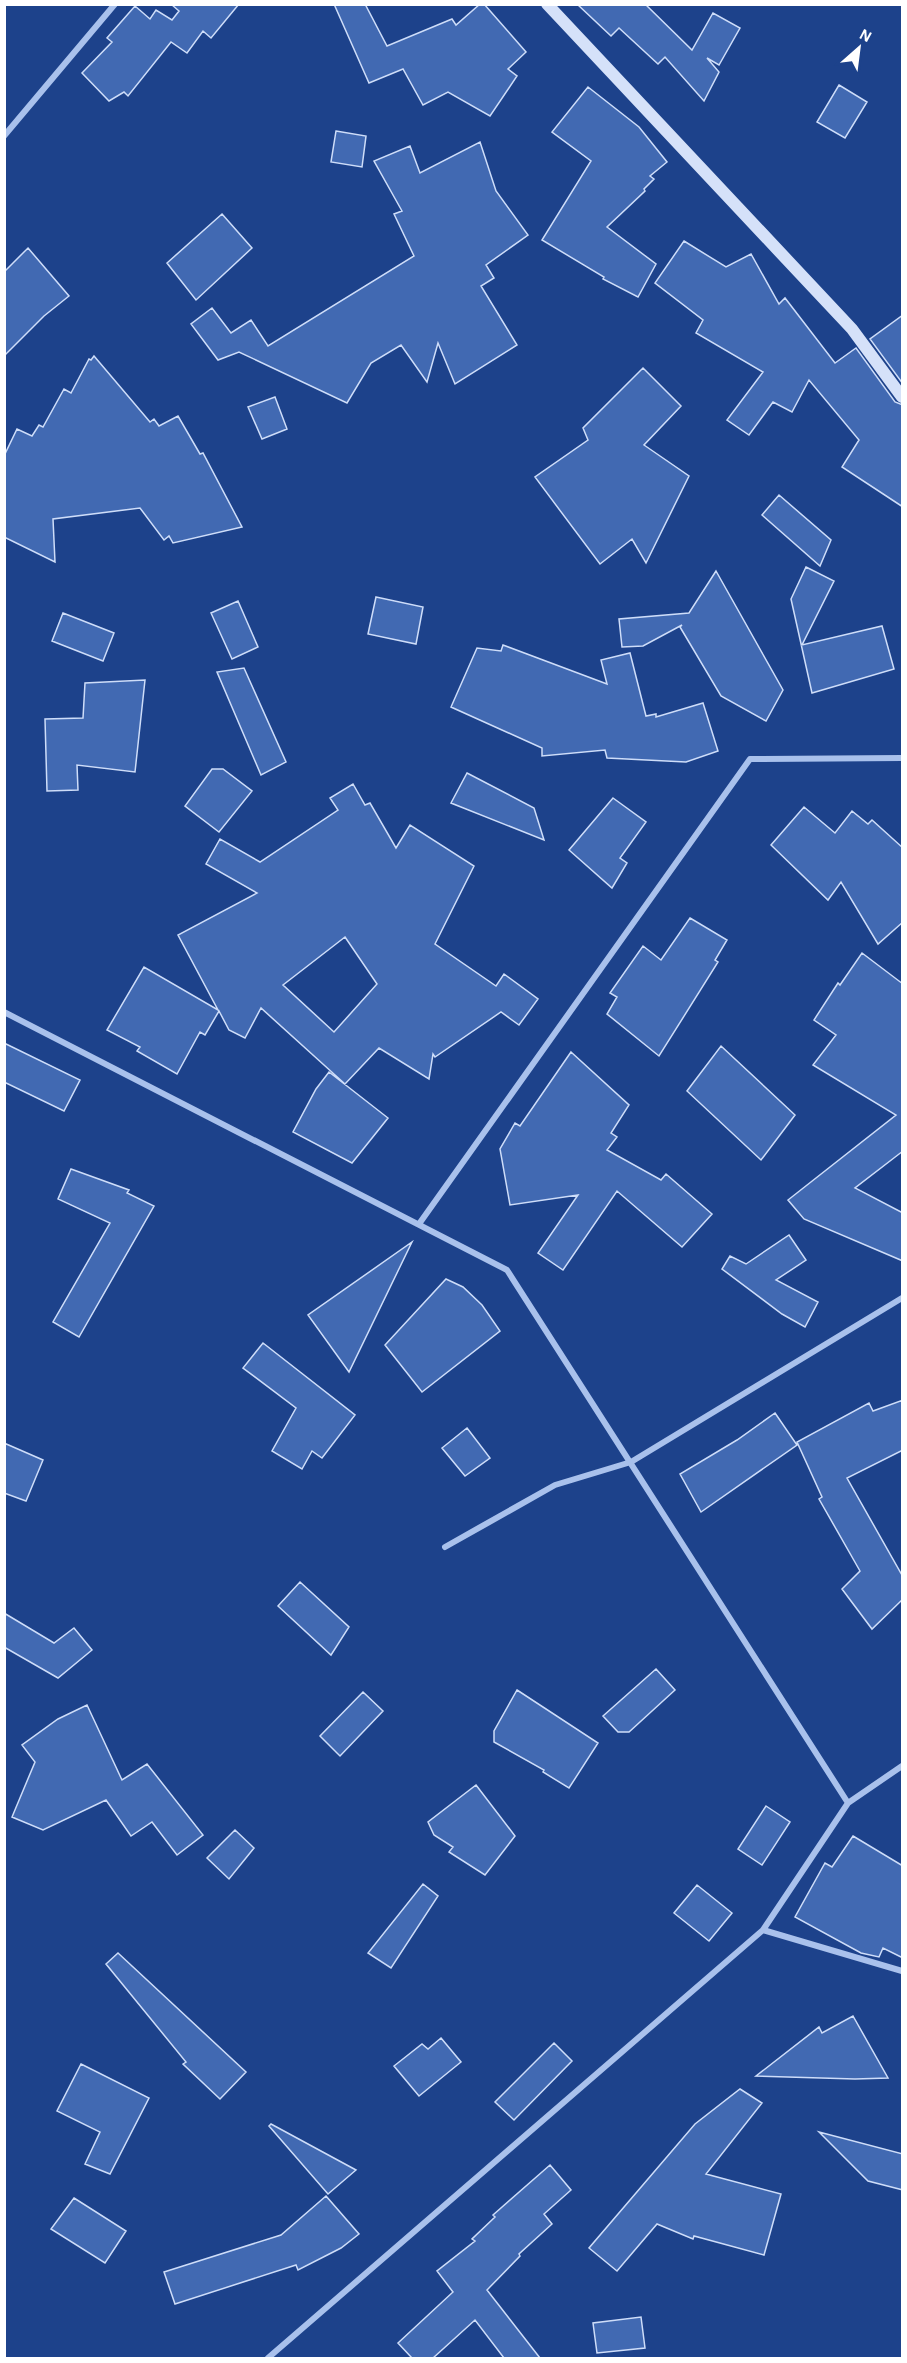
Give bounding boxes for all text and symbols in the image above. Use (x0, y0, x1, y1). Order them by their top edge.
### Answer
north arrow (829, 18, 889, 78)
text: N (857, 26, 874, 45)

